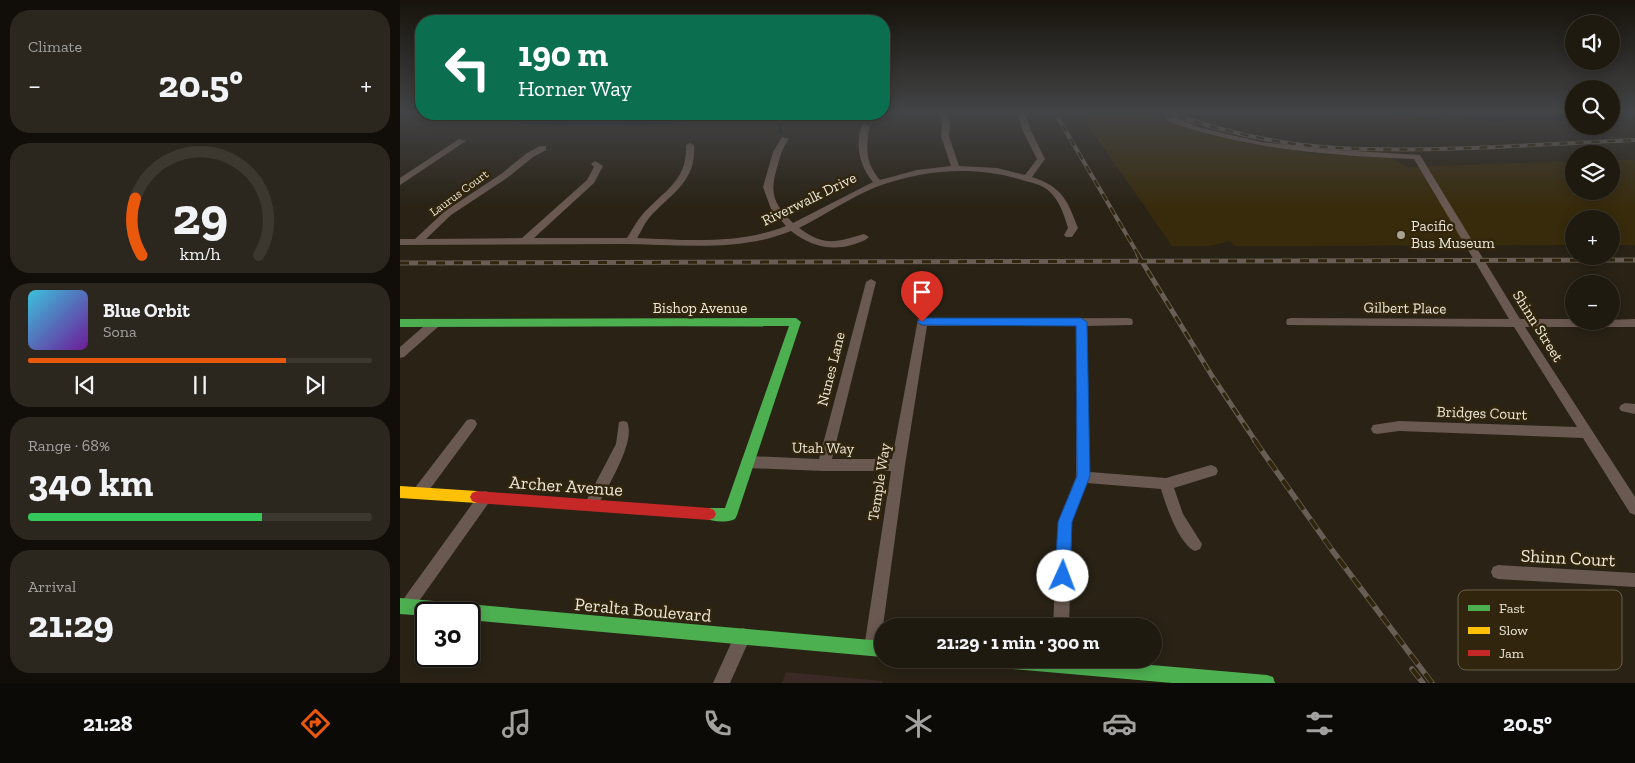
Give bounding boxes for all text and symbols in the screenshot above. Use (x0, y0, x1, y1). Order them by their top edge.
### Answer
map controls (1565, 15, 1620, 330)
button: sound (1565, 15, 1620, 70)
text: 190 m (518, 33, 608, 75)
icon: left (435, 35, 500, 100)
text: Climate (28, 37, 82, 56)
text: 20.5° (158, 61, 243, 107)
text: − (28, 69, 41, 102)
text: + (360, 69, 372, 102)
text: Horner Way (518, 75, 632, 102)
button: search (1565, 80, 1620, 135)
button: layers (1565, 145, 1620, 200)
street label: Laurus Court (427, 167, 491, 219)
street label: Riverwalk Drive (759, 168, 859, 230)
text: 29 (172, 185, 228, 247)
button: + (1565, 210, 1620, 265)
place label: Pacific Bus Museum (1411, 217, 1495, 252)
marker: Pacific Bus Museum (1395, 229, 1407, 241)
text: km/h (180, 243, 220, 265)
pin (901, 271, 943, 322)
button: − (1565, 275, 1620, 330)
icon: arrive (908, 278, 936, 306)
street label: Shinn Street (1509, 287, 1567, 365)
street label: Gilbert Place (1363, 298, 1447, 318)
text: Blue Orbit (103, 299, 190, 322)
street label: Bishop Avenue (653, 299, 747, 317)
text: Sona (103, 322, 137, 341)
street label: Nunes Lane (813, 330, 849, 408)
icon: previous (71, 371, 99, 399)
icon: pause (186, 371, 214, 399)
icon: next (301, 371, 329, 399)
street label: Bridges Court (1436, 402, 1528, 424)
text: Range · 68% (28, 436, 110, 455)
street label: Utah Way (792, 438, 855, 458)
street label: Temple Way (864, 442, 894, 522)
text: 340 km (28, 460, 153, 506)
street label: Archer Avenue (508, 471, 624, 501)
street label: Shinn Court (1520, 545, 1616, 571)
position arrow (1036, 549, 1088, 601)
text: Arrival (28, 577, 76, 596)
legend (1458, 590, 1622, 670)
street label: Peralta Boulevard (574, 593, 712, 627)
text: Fast (1499, 600, 1526, 617)
text: 21:29 (28, 601, 114, 647)
speed limit sign: 30 (415, 602, 480, 667)
text: Slow (1499, 622, 1528, 639)
text: 21:29 · 1 min · 300 m (937, 631, 1099, 654)
text: Jam (1499, 645, 1524, 662)
icon: directions (298, 706, 333, 741)
icon: music (499, 706, 534, 741)
icon: phone (700, 706, 735, 741)
icon: climate (901, 706, 936, 741)
icon: car (1102, 706, 1137, 741)
icon: filters (1302, 706, 1337, 741)
text: 21:28 (83, 710, 133, 737)
text: 20.5° (1503, 710, 1552, 737)

